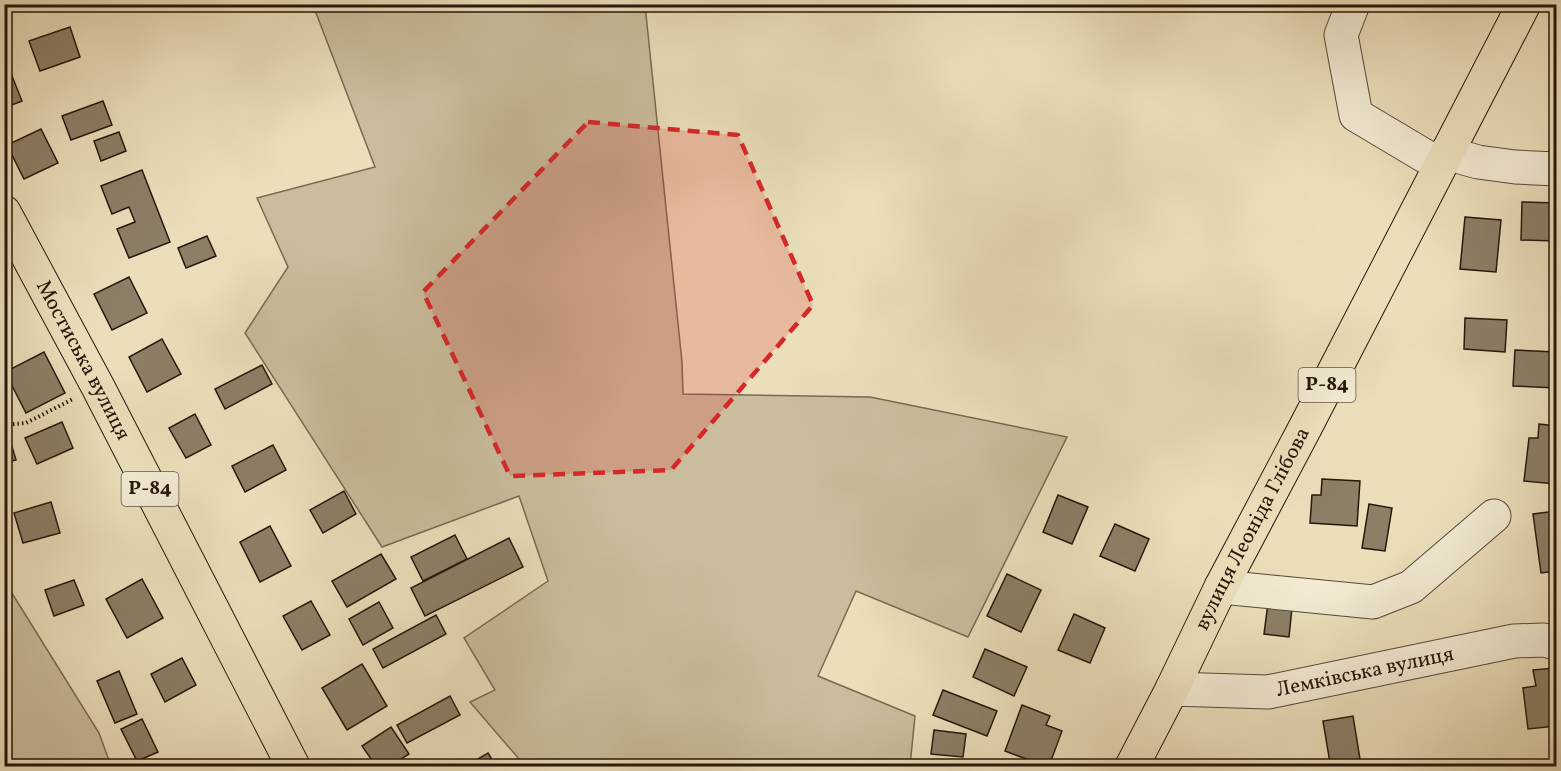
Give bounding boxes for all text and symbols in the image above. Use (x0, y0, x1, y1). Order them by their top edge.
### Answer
street label: Мостиська вулиця (29, 275, 137, 445)
road number: Р-84 (1298, 368, 1356, 402)
street label: вулиця Леоніда Глібова (1188, 422, 1317, 635)
road number: Р-84 (122, 472, 178, 506)
street label: Лемківська вулиця (1273, 639, 1456, 704)

